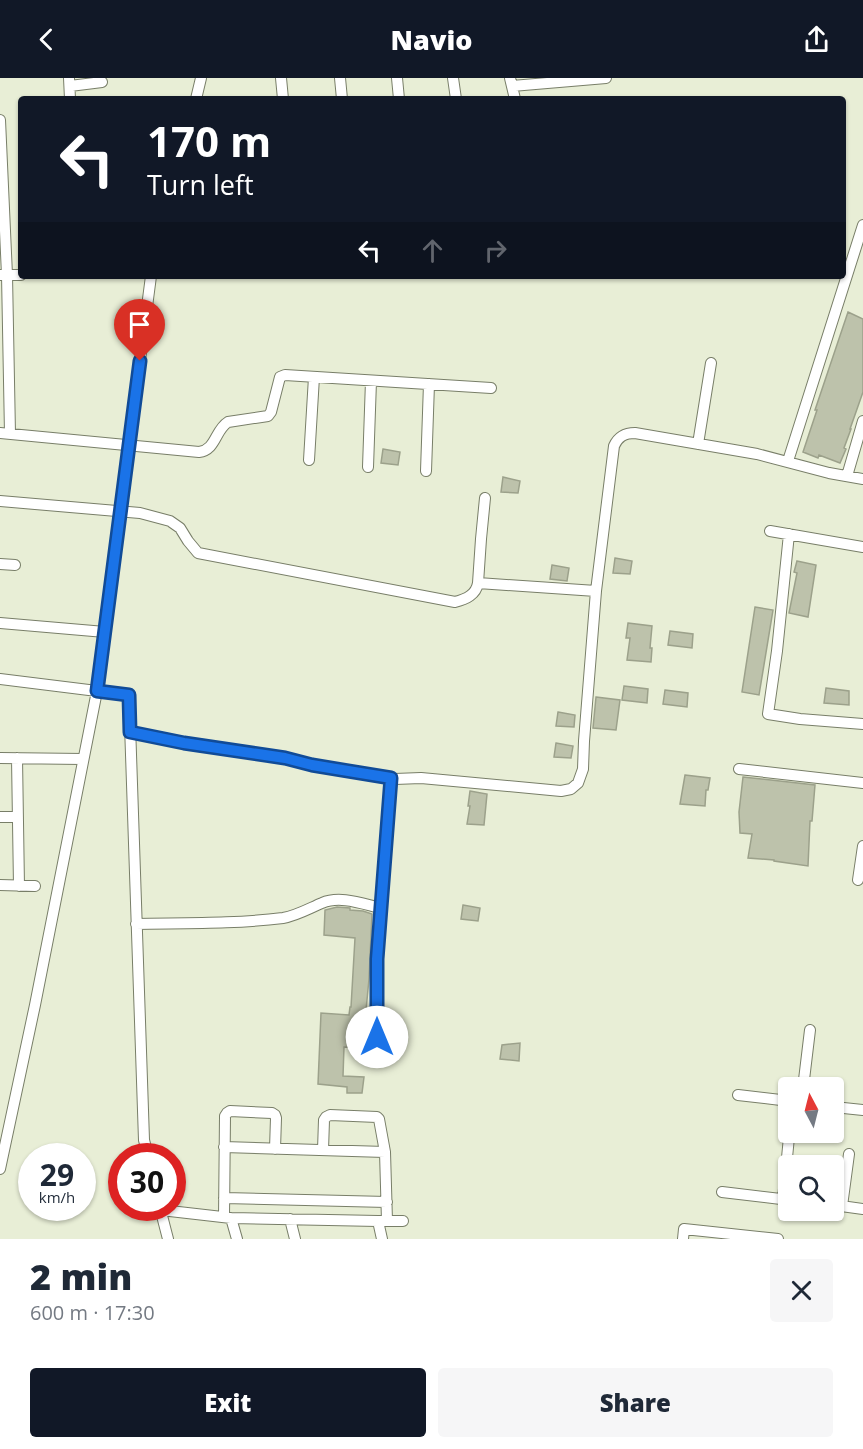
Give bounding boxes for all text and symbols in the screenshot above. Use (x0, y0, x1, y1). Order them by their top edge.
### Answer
text: Navio (391, 21, 472, 58)
icon: back (30, 23, 63, 56)
icon: share (800, 23, 833, 56)
text: 170 m (147, 112, 271, 169)
icon: left (48, 120, 126, 198)
text: Turn left (147, 166, 254, 203)
icon: left (353, 234, 386, 267)
icon: ahead (416, 234, 449, 267)
icon: right (479, 234, 512, 267)
pin (114, 299, 165, 361)
icon: arrive (123, 308, 156, 341)
position arrow (345, 1005, 409, 1069)
north arrow (778, 1077, 844, 1143)
map controls (778, 1077, 844, 1221)
speed limit sign: 30 (108, 1143, 186, 1221)
text: 29 (40, 1154, 74, 1195)
button: search (778, 1155, 844, 1221)
text: km/h (39, 1187, 75, 1207)
text: 2 min (30, 1252, 132, 1301)
button: close (770, 1259, 833, 1322)
text: 600 m · 17:30 (30, 1299, 155, 1326)
button: Exit (30, 1368, 426, 1437)
button: Share (438, 1368, 833, 1437)

